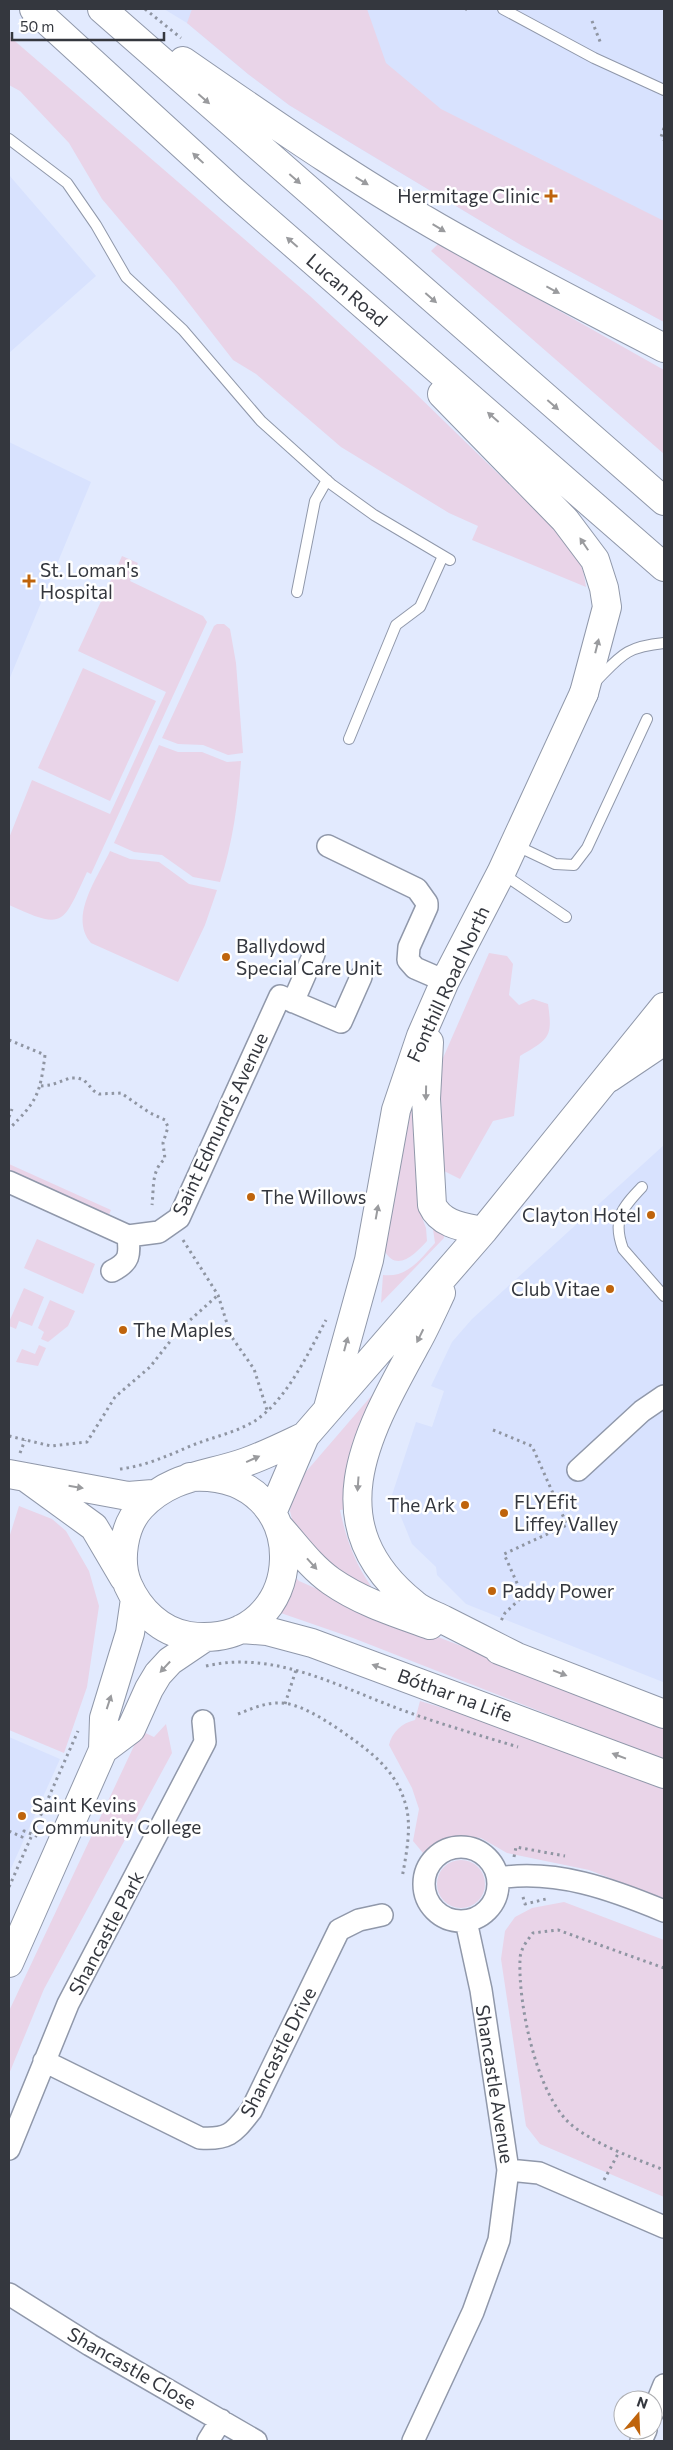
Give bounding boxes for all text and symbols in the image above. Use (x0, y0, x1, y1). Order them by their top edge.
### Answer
scale bar (12, 10, 165, 42)
text: 50 m (20, 17, 54, 35)
one-way arrow (197, 93, 209, 105)
one-way arrow (192, 152, 204, 164)
one-way arrow (289, 173, 301, 184)
one-way arrow (355, 176, 368, 186)
place label: Hermitage Clinic (397, 184, 540, 207)
marker: Hermitage Clinic (544, 189, 558, 203)
one-way arrow (433, 223, 446, 232)
one-way arrow (286, 237, 299, 248)
street label: Lucan Road (302, 248, 393, 331)
one-way arrow (546, 286, 560, 294)
one-way arrow (424, 292, 437, 303)
one-way arrow (547, 399, 560, 410)
one-way arrow (488, 411, 500, 423)
one-way arrow (579, 537, 589, 551)
place label: St. Loman's Hospital (40, 558, 139, 603)
marker: St. Loman's Hospital (22, 574, 36, 588)
one-way arrow (593, 638, 601, 653)
street label: Fonthill Road North (401, 902, 494, 1065)
place label: Ballydowd Special Care Unit (236, 934, 383, 979)
marker: Ballydowd Special Care Unit (220, 951, 232, 963)
street label: Saint Edmund's Avenue (167, 1029, 272, 1219)
one-way arrow (422, 1085, 430, 1101)
place label: The Willows (261, 1185, 366, 1208)
marker: The Willows (245, 1191, 257, 1203)
place label: Clayton Hotel (522, 1203, 641, 1226)
one-way arrow (374, 1204, 382, 1220)
marker: Clayton Hotel (645, 1209, 657, 1221)
place label: Club Vitae (511, 1277, 600, 1300)
marker: Club Vitae (604, 1283, 616, 1295)
place label: The Maples (133, 1318, 232, 1341)
marker: The Maples (117, 1324, 129, 1336)
one-way arrow (416, 1328, 424, 1343)
one-way arrow (342, 1336, 350, 1351)
one-way arrow (246, 1455, 260, 1463)
one-way arrow (353, 1476, 361, 1492)
one-way arrow (68, 1484, 84, 1492)
place label: FLYEfit Liffey Valley (514, 1490, 619, 1535)
place label: The Ark (387, 1493, 455, 1516)
marker: The Ark (459, 1499, 471, 1511)
marker: FLYEfit Liffey Valley (498, 1507, 510, 1519)
one-way arrow (306, 1557, 318, 1569)
place label: Paddy Power (502, 1579, 615, 1602)
marker: Paddy Power (486, 1585, 498, 1597)
one-way arrow (159, 1660, 171, 1672)
one-way arrow (371, 1663, 386, 1671)
street label: Bóthar na Life (395, 1663, 516, 1726)
one-way arrow (553, 1670, 568, 1678)
one-way arrow (105, 1695, 113, 1710)
one-way arrow (612, 1752, 626, 1760)
place label: Saint Kevins Community College (32, 1793, 201, 1838)
marker: Saint Kevins Community College (16, 1810, 28, 1822)
street label: Shancastle Park (63, 1867, 148, 1999)
street label: Shancastle Drive (235, 1983, 320, 2121)
street label: Shancastle Avenue (472, 2003, 519, 2165)
street label: Shancastle Close (64, 2321, 201, 2414)
north arrow (613, 2390, 663, 2440)
text: N (635, 2392, 650, 2412)

